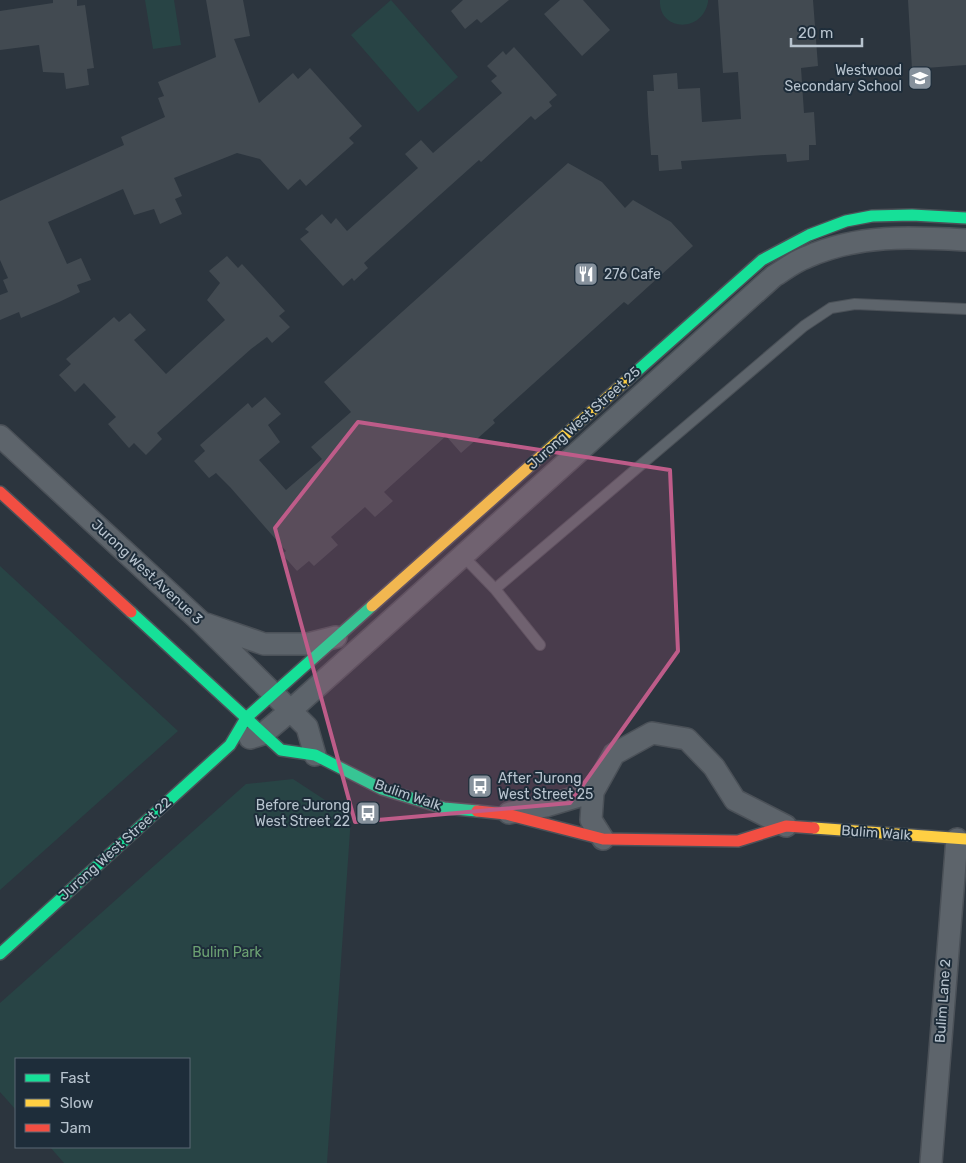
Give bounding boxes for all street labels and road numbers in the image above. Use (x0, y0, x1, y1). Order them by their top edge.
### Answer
street label: Jurong West Street 25 (524, 363, 644, 473)
street label: Jurong West Avenue 3 (88, 516, 206, 628)
street label: Bulim Walk (372, 776, 444, 815)
street label: Jurong West Street 22 (55, 794, 175, 904)
street label: Bulim Walk (841, 822, 912, 844)
street label: Bulim Lane 2 (932, 958, 954, 1044)

